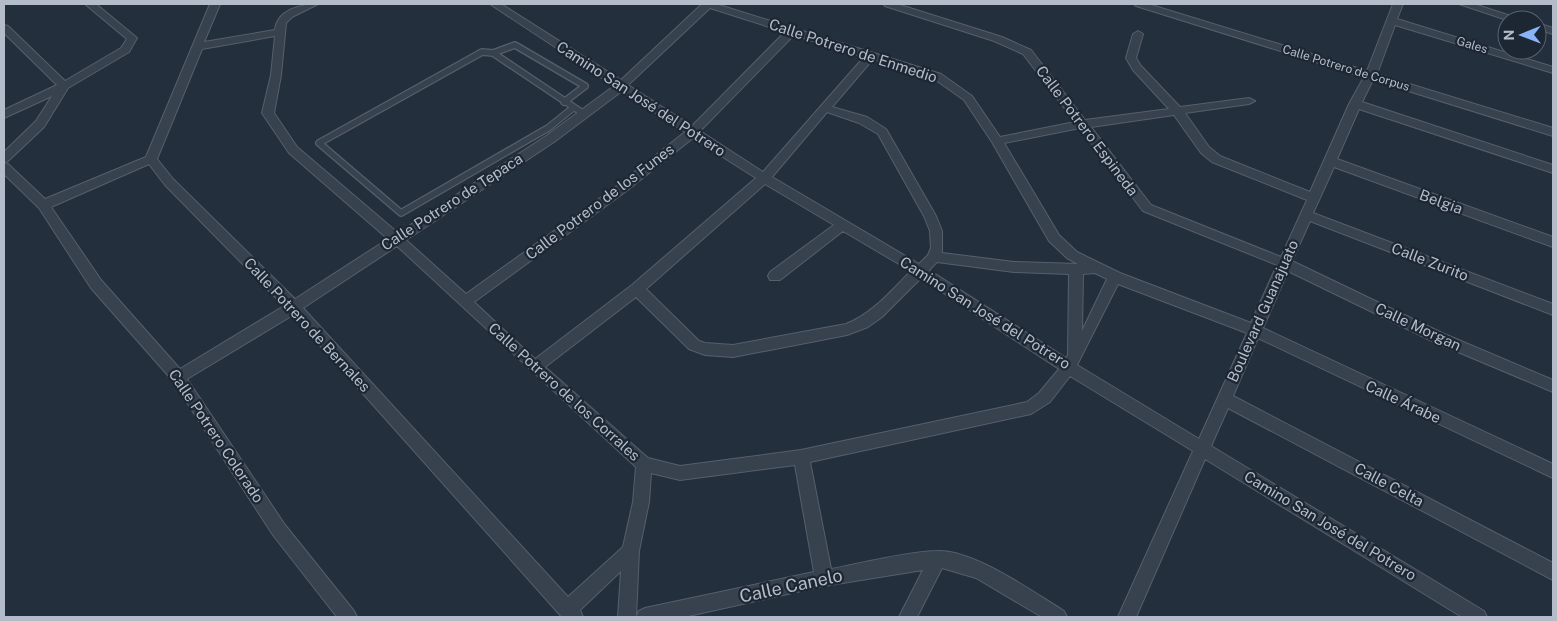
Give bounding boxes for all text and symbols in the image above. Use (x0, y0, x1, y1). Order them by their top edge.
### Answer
north arrow (1497, 10, 1547, 60)
street label: Calle Potrero de Enmedio (767, 15, 939, 86)
text: N (1501, 30, 1517, 41)
street label: Gales (1455, 34, 1489, 56)
street label: Camino San José del Potrero (554, 38, 729, 160)
street label: Calle Potrero de Corpus (1281, 42, 1411, 94)
street label: Calle Potrero Espineda (1033, 62, 1142, 199)
street label: Calle Potrero de los Funes (522, 140, 677, 263)
street label: Calle Potrero de Tepaca (378, 149, 526, 254)
street label: Belgia (1417, 186, 1465, 217)
street label: Boulevard Guanajuato (1224, 237, 1302, 384)
street label: Calle Zurito (1389, 239, 1471, 284)
street label: Camino San José del Potrero (897, 253, 1074, 372)
street label: Calle Potrero de Bernales (241, 254, 374, 395)
street label: Calle Morgan (1373, 299, 1464, 354)
street label: Calle Potrero de los Corrales (485, 319, 644, 464)
street label: Calle Potrero Colorado (165, 366, 267, 506)
street label: Calle Árabe (1363, 377, 1444, 426)
street label: Calle Celta (1352, 459, 1427, 510)
street label: Camino San José del Potrero (1241, 467, 1419, 584)
street label: Calle Canelo (737, 564, 844, 607)

